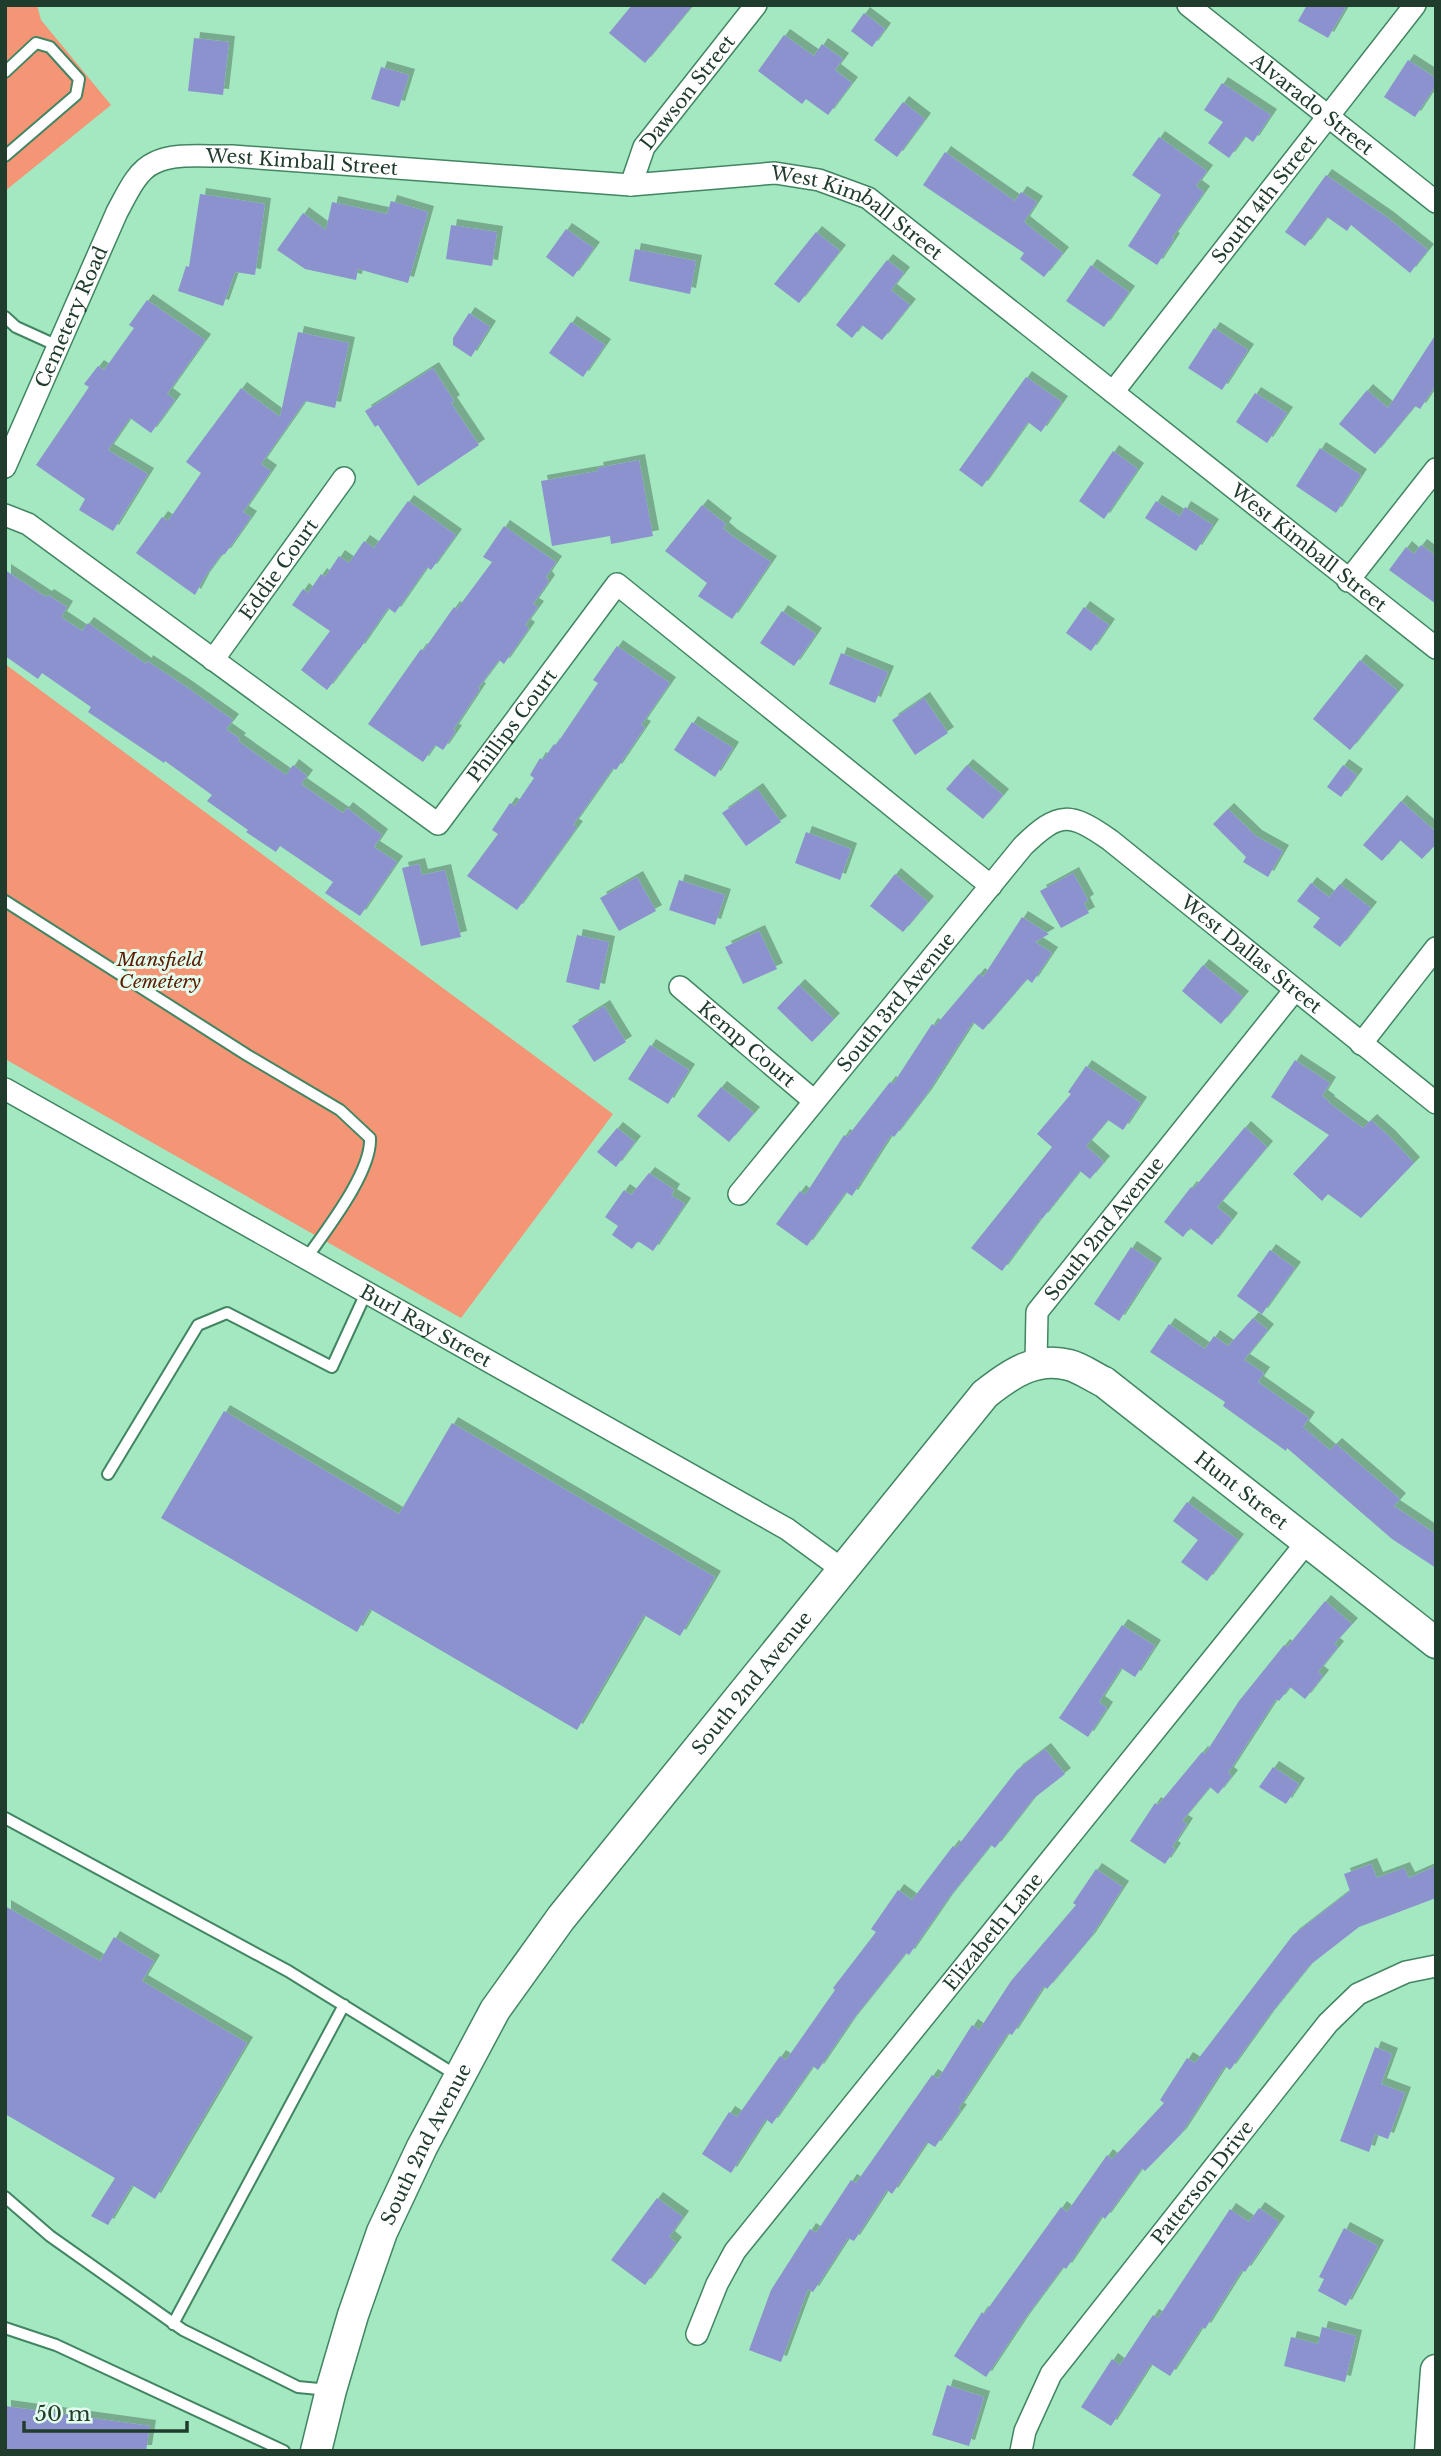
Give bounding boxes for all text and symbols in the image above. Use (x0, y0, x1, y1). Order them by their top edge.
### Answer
street label: Dawson Street (635, 30, 740, 154)
street label: Alvarado Street (1246, 48, 1379, 160)
street label: South 4th Street (1206, 129, 1322, 268)
street label: West Kimball Street (205, 144, 400, 180)
street label: West Kimball Street (768, 161, 948, 265)
street label: Cemetery Road (30, 242, 112, 391)
street label: West Kimball Street (1226, 478, 1392, 617)
street label: Eddie Court (234, 513, 323, 624)
street label: Phillips Court (462, 663, 562, 786)
street label: West Dallas Street (1176, 890, 1327, 1018)
street label: South 3rd Avenue (832, 927, 960, 1076)
park label: Mansfield Cemetery (116, 948, 204, 993)
street label: Kemp Court (694, 996, 801, 1092)
street label: South 2nd Avenue (1039, 1152, 1168, 1305)
street label: Burl Ray Street (356, 1280, 496, 1372)
street label: Hunt Street (1190, 1446, 1294, 1535)
street label: South 2nd Avenue (687, 1606, 816, 1759)
street label: Elizabeth Lane (938, 1868, 1047, 1995)
street label: South 2nd Avenue (375, 2059, 476, 2229)
street label: Patterson Drive (1146, 2116, 1258, 2249)
scale bar (24, 2390, 187, 2434)
text: 50 m (35, 2401, 91, 2427)

